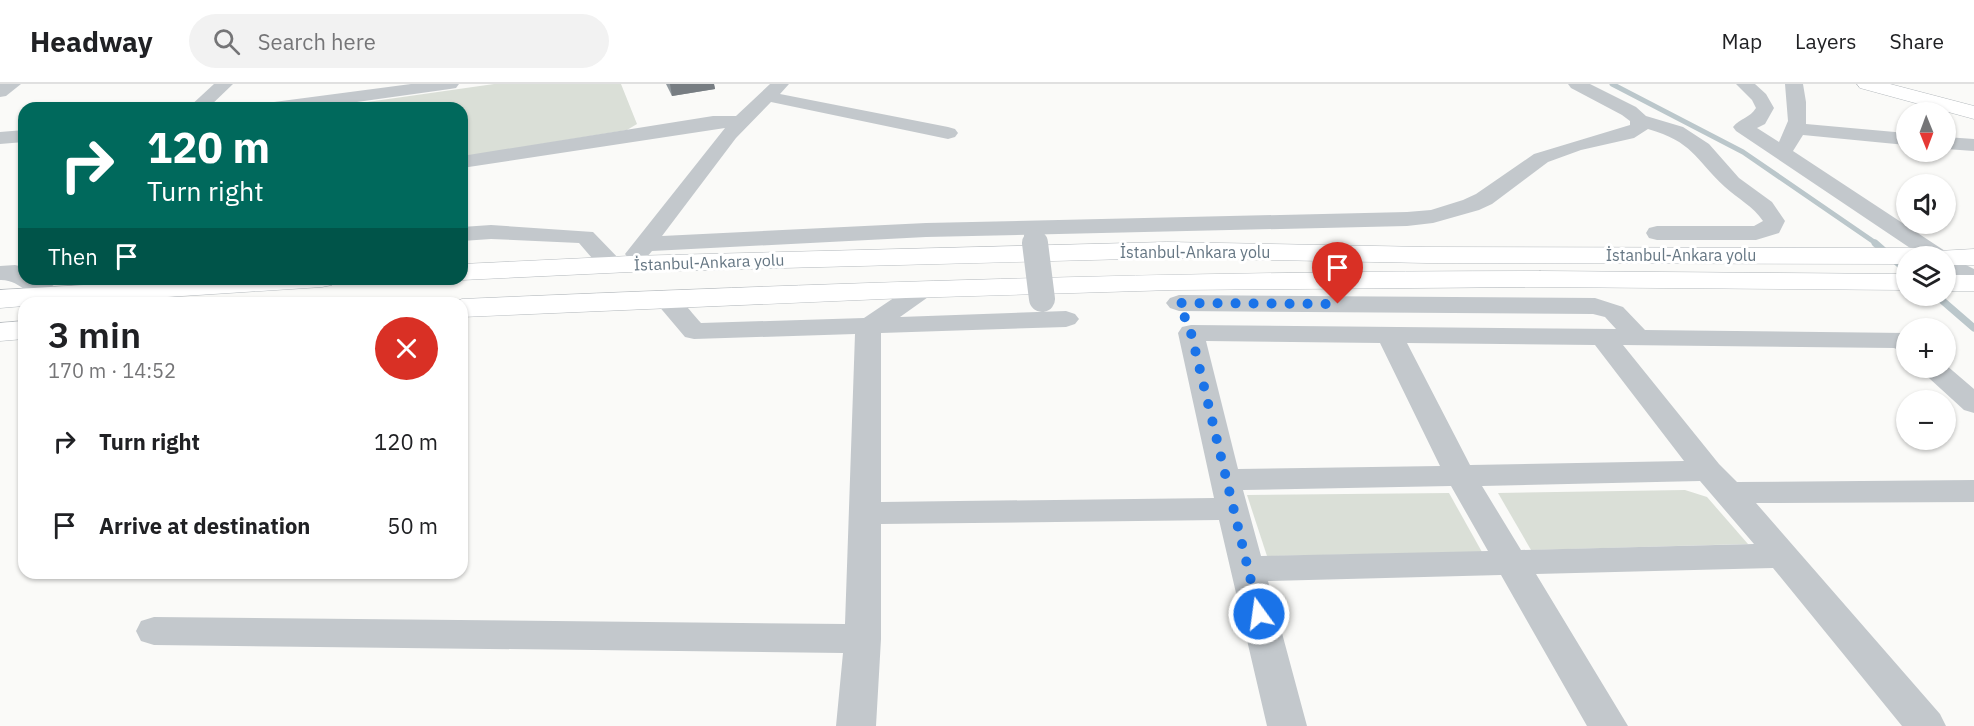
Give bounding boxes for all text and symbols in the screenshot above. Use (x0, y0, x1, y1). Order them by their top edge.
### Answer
search box (189, 14, 609, 68)
text: Headway (30, 23, 153, 60)
icon: search (210, 25, 243, 58)
text: Search here (258, 27, 376, 56)
text: Map (1722, 27, 1762, 55)
text: Layers (1795, 27, 1857, 55)
text: Share (1890, 27, 1944, 55)
north arrow (1896, 102, 1956, 162)
map controls (1896, 102, 1956, 450)
text: 120 m (147, 120, 270, 175)
icon: right (48, 126, 126, 204)
text: Turn right (147, 173, 264, 208)
button: sound (1896, 174, 1956, 234)
icon: arrive (110, 240, 143, 273)
text: Then (48, 242, 98, 271)
street label: İstanbul-Ankara yolu (1120, 242, 1270, 262)
pin (1312, 242, 1363, 304)
street label: İstanbul-Ankara yolu (1606, 245, 1756, 265)
button: layers (1896, 246, 1956, 306)
street label: İstanbul-Ankara yolu (633, 249, 785, 275)
icon: arrive (1321, 251, 1354, 284)
text: 3 min (48, 311, 141, 358)
button: close (375, 317, 438, 380)
button: + (1896, 318, 1956, 378)
text: 170 m · 14:52 (48, 357, 176, 384)
button: − (1896, 390, 1956, 450)
icon: right (48, 425, 81, 458)
text: Turn right (99, 427, 200, 456)
text: 120 m (374, 427, 438, 456)
icon: arrive (48, 509, 81, 542)
text: Arrive at destination (99, 511, 310, 540)
text: 50 m (387, 511, 438, 540)
position arrow (1227, 582, 1291, 646)

